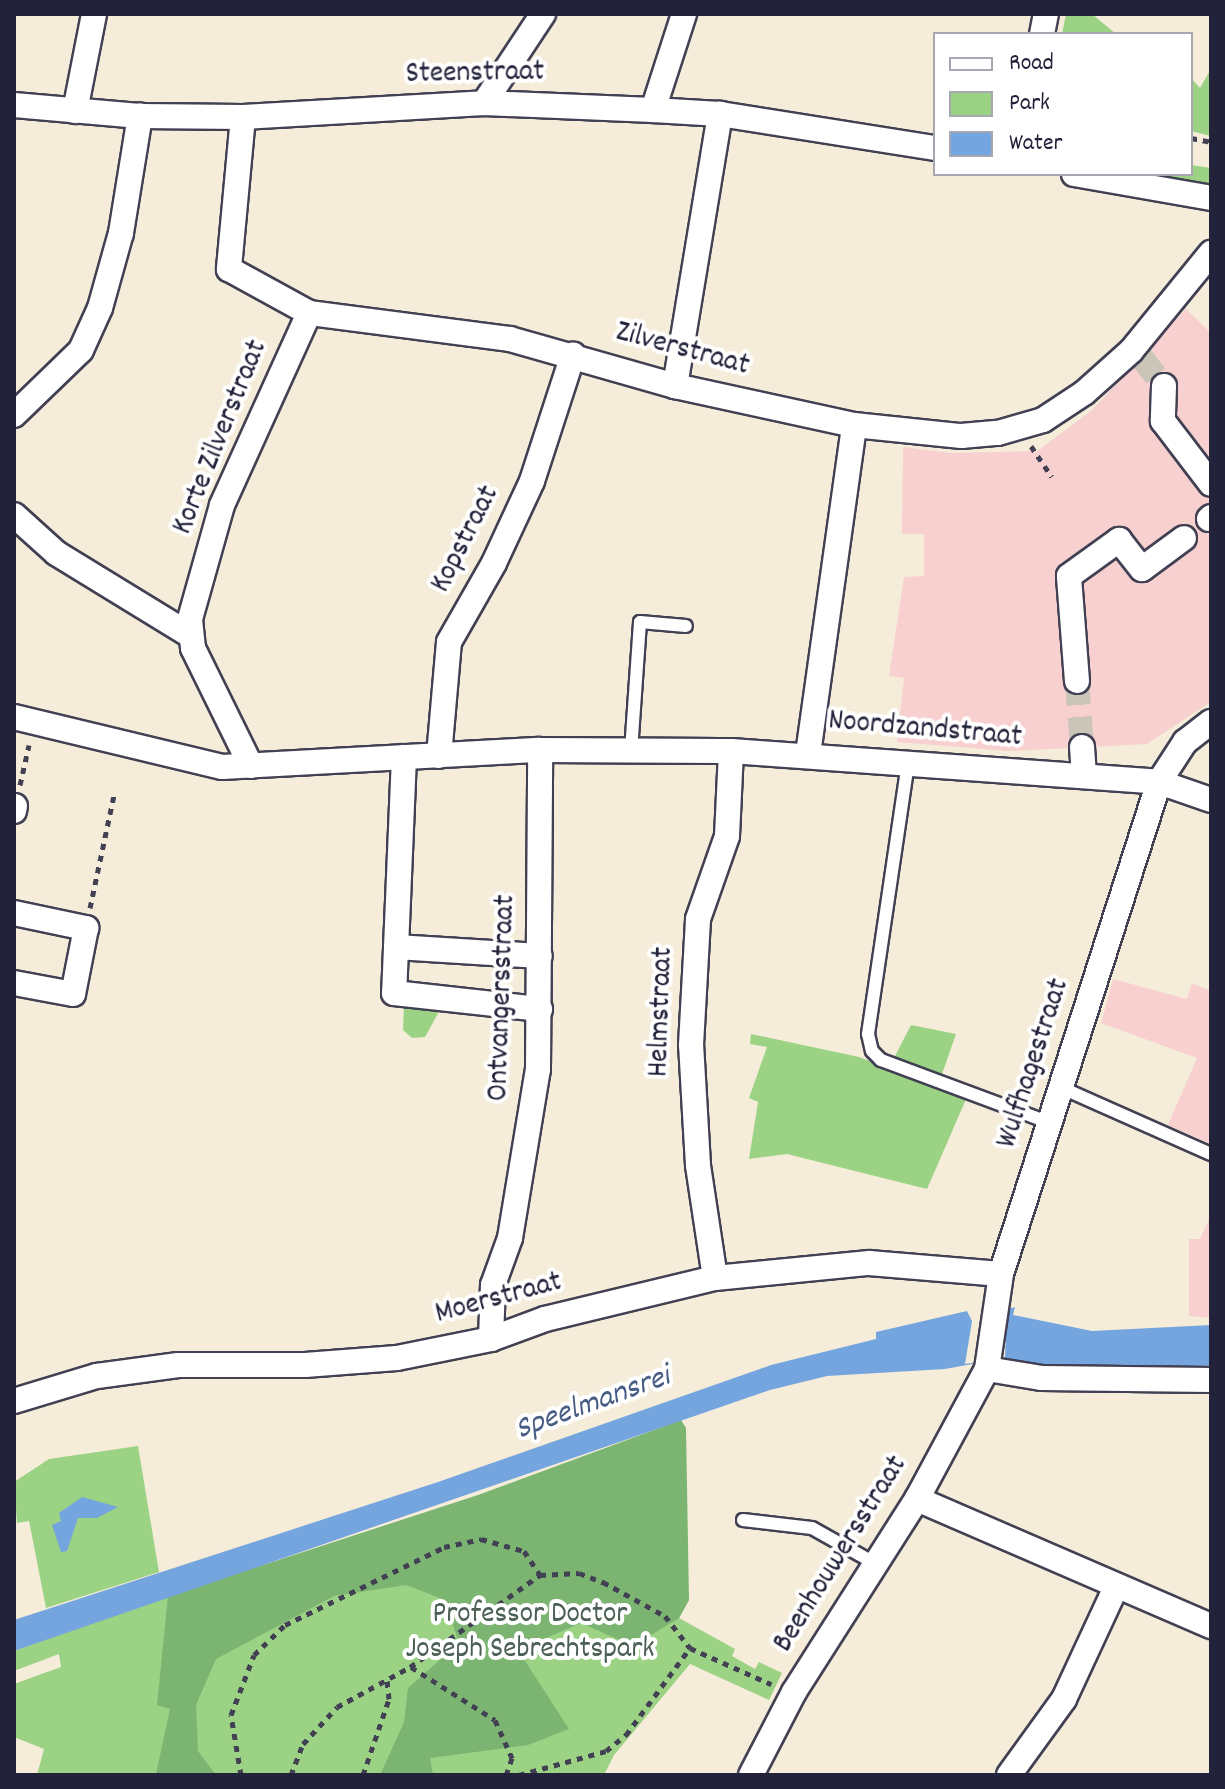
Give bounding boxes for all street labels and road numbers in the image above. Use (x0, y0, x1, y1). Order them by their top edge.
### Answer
street label: Steenstraat (405, 56, 545, 94)
street label: Zilverstraat (611, 316, 753, 386)
street label: Korte Zilverstraat (167, 336, 277, 540)
street label: Kopstraat (425, 481, 509, 599)
street label: Noordzandstraat (827, 705, 1023, 757)
street label: Ontvangersstraat (482, 894, 526, 1102)
street label: Helmstraat (643, 946, 683, 1078)
street label: Wulfhagestraat (991, 975, 1079, 1153)
street label: Moerstraat (432, 1266, 566, 1334)
street label: Beenhouwersstraat (767, 1450, 917, 1660)

